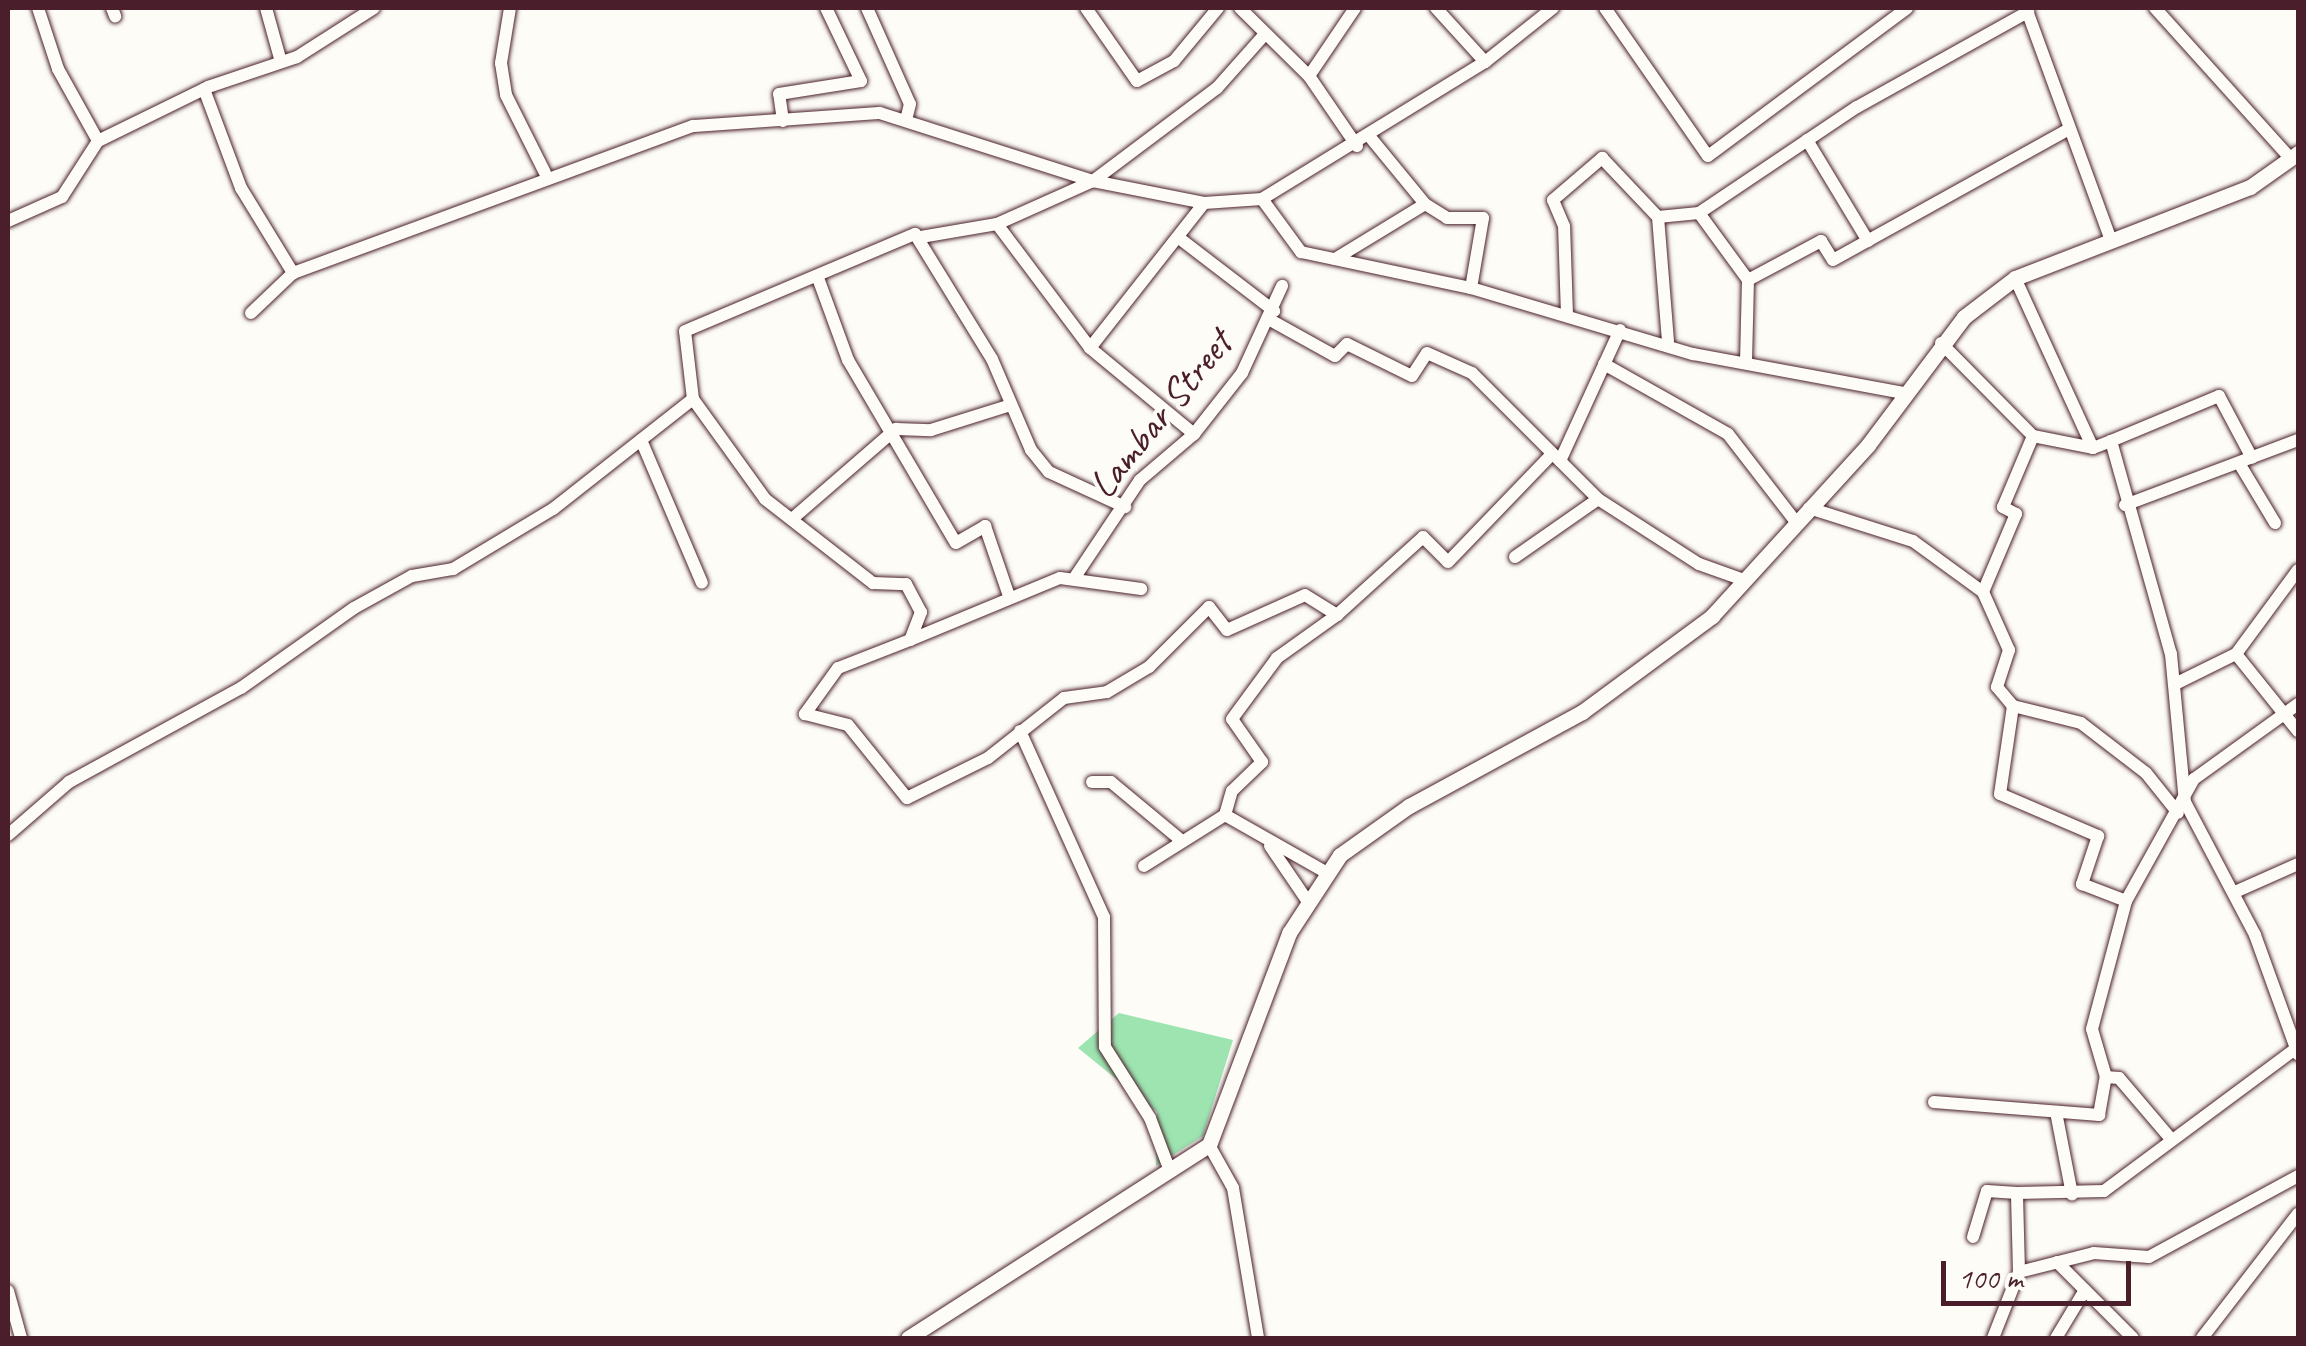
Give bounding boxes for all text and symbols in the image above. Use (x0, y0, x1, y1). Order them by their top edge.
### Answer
street label: Lambar Street (1078, 321, 1242, 507)
scale bar (1946, 1241, 2136, 1303)
text: 100 m (1958, 1259, 2023, 1297)

